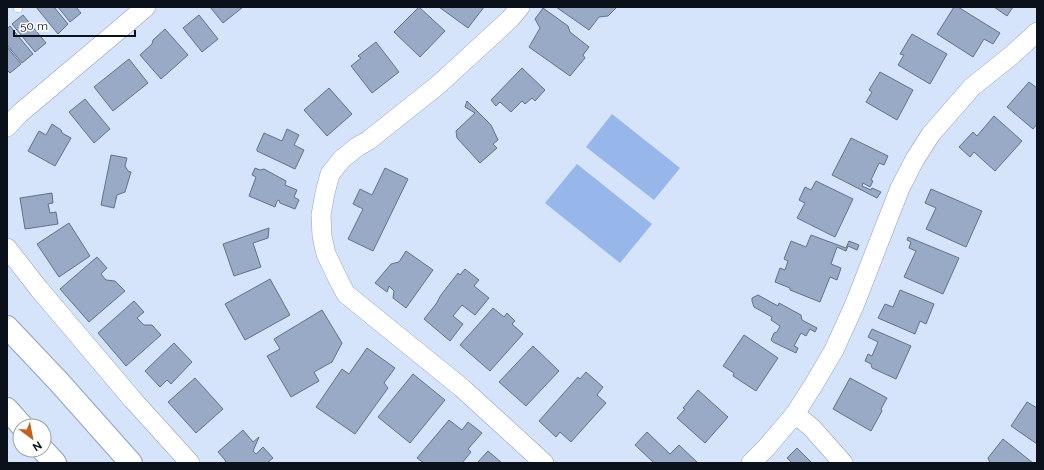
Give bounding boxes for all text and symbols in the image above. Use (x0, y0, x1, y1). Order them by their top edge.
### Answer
scale bar (14, 12, 135, 38)
text: 50 m (20, 19, 48, 33)
north arrow (12, 418, 52, 458)
text: N (30, 438, 44, 454)

